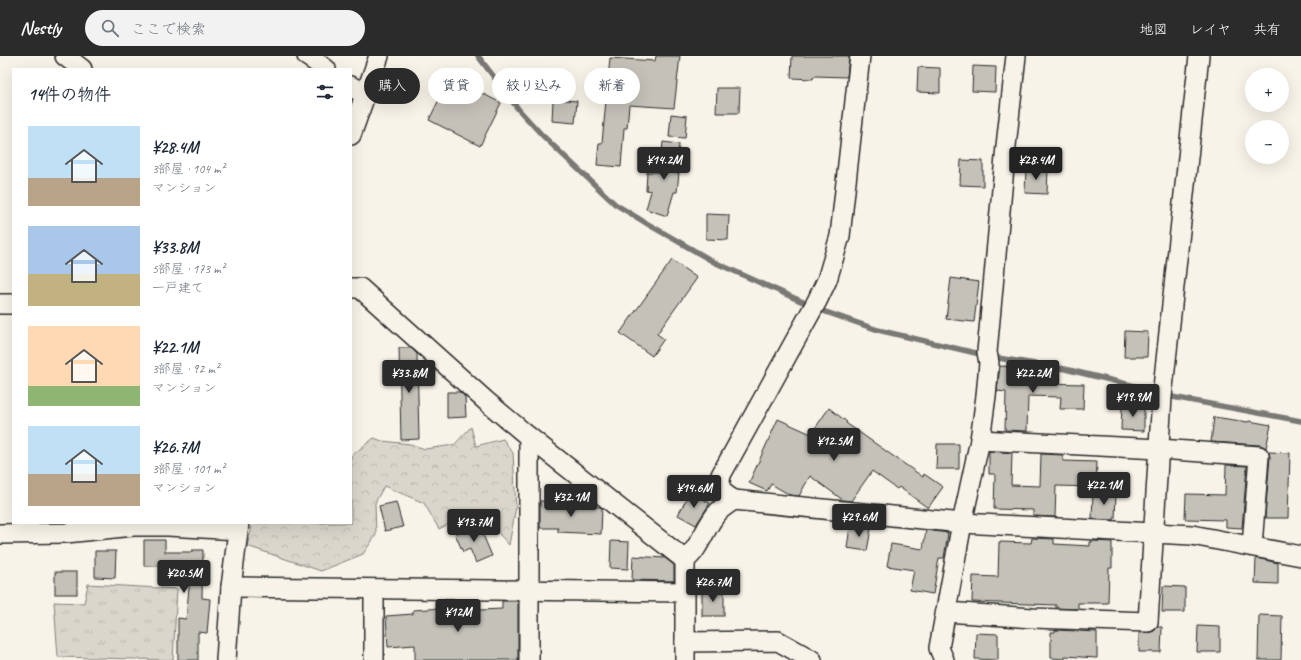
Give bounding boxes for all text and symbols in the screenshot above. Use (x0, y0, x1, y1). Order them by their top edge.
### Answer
search box (85, 10, 365, 46)
text: Nestly (20, 16, 61, 40)
icon: search (99, 17, 121, 39)
text: ここで検索 (131, 20, 206, 39)
text: 地図 (1140, 21, 1168, 38)
text: レイヤ (1190, 21, 1231, 38)
text: 共有 (1253, 21, 1281, 38)
chip: 購入 (364, 68, 420, 104)
chip: 賃貸 (428, 68, 484, 104)
chip: 絞り込み (492, 68, 576, 104)
chip: 新着 (584, 68, 640, 104)
map controls (1245, 68, 1289, 164)
button: + (1245, 68, 1289, 112)
icon: filters (314, 81, 336, 103)
text: 14件の物件 (28, 84, 111, 105)
button: − (1245, 120, 1289, 164)
text: ¥28.4M (152, 137, 198, 158)
icon: home (60, 142, 108, 190)
pin: ¥14.2M (631, 147, 697, 181)
pin: ¥28.4M (1003, 147, 1069, 181)
text: ¥14.2M (646, 152, 682, 168)
text: ¥28.4M (1018, 152, 1054, 168)
text: 3部屋 · 104 m² (152, 161, 225, 177)
text: マンション (152, 180, 216, 196)
text: ¥33.8M (152, 237, 198, 258)
icon: home (60, 242, 108, 290)
text: 5部屋 · 173 m² (152, 261, 225, 277)
text: 一戸建て (152, 280, 204, 296)
text: ¥22.1M (152, 337, 198, 358)
icon: home (60, 342, 108, 390)
pin: ¥33.8M (376, 360, 442, 394)
pin: ¥22.2M (1000, 360, 1066, 394)
text: 3部屋 · 92 m² (152, 361, 219, 377)
text: ¥33.8M (391, 365, 427, 381)
text: ¥22.2M (1015, 365, 1051, 381)
text: マンション (152, 380, 216, 396)
pin: ¥19.9M (1100, 384, 1166, 418)
text: ¥19.9M (1115, 389, 1151, 405)
pin: ¥12.5M (801, 428, 867, 462)
text: ¥12.5M (816, 433, 852, 449)
text: ¥26.7M (152, 437, 199, 458)
icon: home (60, 442, 108, 490)
text: 3部屋 · 101 m² (152, 461, 225, 477)
pin: ¥22.1M (1071, 472, 1137, 506)
pin: ¥14.6M (661, 475, 727, 509)
text: ¥22.1M (1086, 477, 1122, 493)
text: マンション (152, 480, 216, 496)
text: ¥14.6M (676, 480, 712, 496)
pin: ¥32.1M (538, 484, 604, 518)
text: ¥32.1M (553, 489, 589, 505)
pin: ¥29.6M (826, 504, 892, 538)
pin: ¥13.7M (441, 509, 507, 543)
text: ¥29.6M (841, 509, 877, 525)
text: ¥13.7M (456, 514, 492, 530)
pin: ¥20.5M (151, 560, 217, 594)
text: ¥20.5M (166, 565, 202, 581)
pin: ¥26.7M (680, 569, 746, 603)
text: ¥26.7M (695, 574, 731, 590)
pin: ¥12M (434, 599, 482, 633)
text: ¥12M (444, 604, 472, 620)

